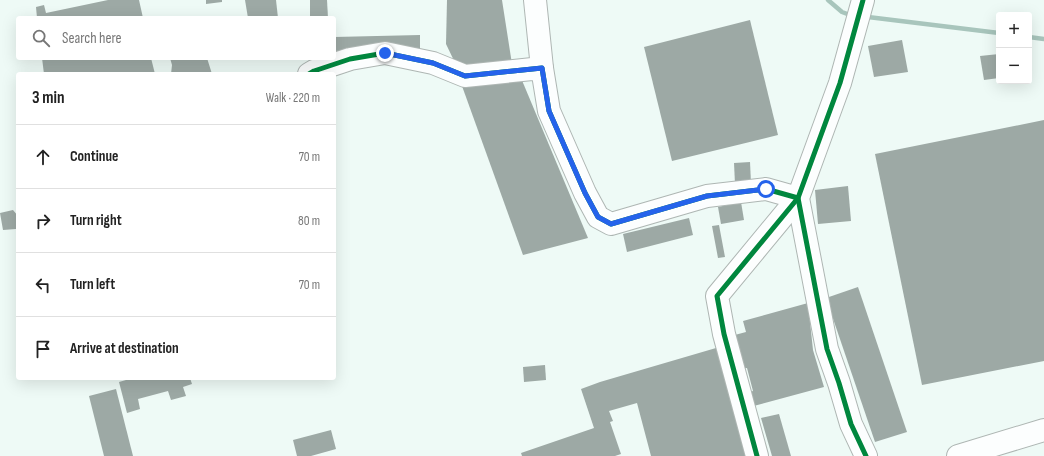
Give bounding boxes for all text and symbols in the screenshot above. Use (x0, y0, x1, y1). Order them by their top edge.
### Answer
map controls (996, 12, 1032, 84)
button: + (996, 12, 1032, 48)
search box (16, 16, 336, 60)
icon: search (30, 27, 52, 49)
text: Search here (62, 29, 122, 48)
route end (376, 44, 394, 62)
button: − (996, 48, 1032, 84)
text: 3 min (32, 88, 65, 108)
text: Walk · 220 m (266, 90, 320, 106)
icon: ahead (32, 146, 54, 168)
text: Continue (70, 147, 119, 166)
text: 70 m (299, 149, 320, 165)
route start (757, 180, 775, 198)
icon: right (32, 210, 54, 232)
text: Turn right (70, 211, 122, 230)
text: 80 m (298, 213, 320, 229)
icon: left (32, 274, 54, 296)
text: Turn left (70, 275, 115, 294)
text: 70 m (299, 277, 320, 293)
icon: arrive (32, 338, 54, 360)
text: Arrive at destination (70, 339, 179, 358)

